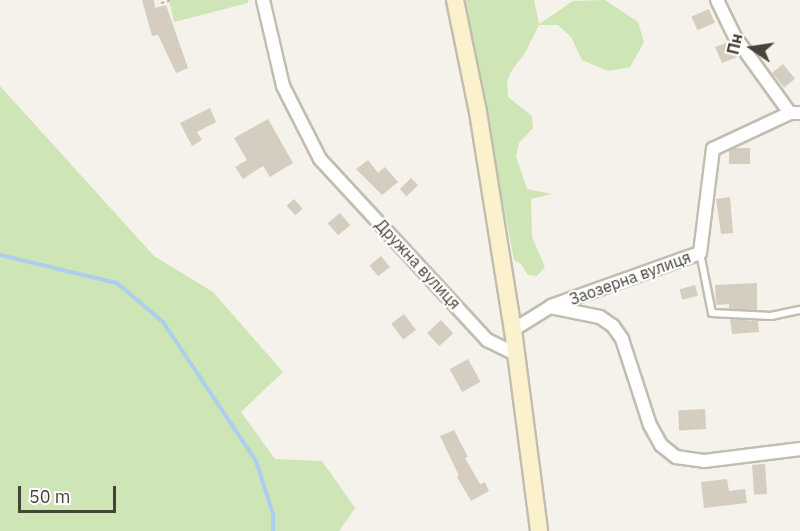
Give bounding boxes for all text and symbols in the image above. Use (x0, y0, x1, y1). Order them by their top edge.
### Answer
north arrow (722, 18, 782, 78)
text: Пн (722, 31, 747, 57)
street label: Дружна вулиця (371, 215, 465, 313)
street label: Заозерна вулиця (567, 247, 693, 309)
scale bar (21, 474, 118, 512)
text: 50 m (29, 485, 71, 508)

